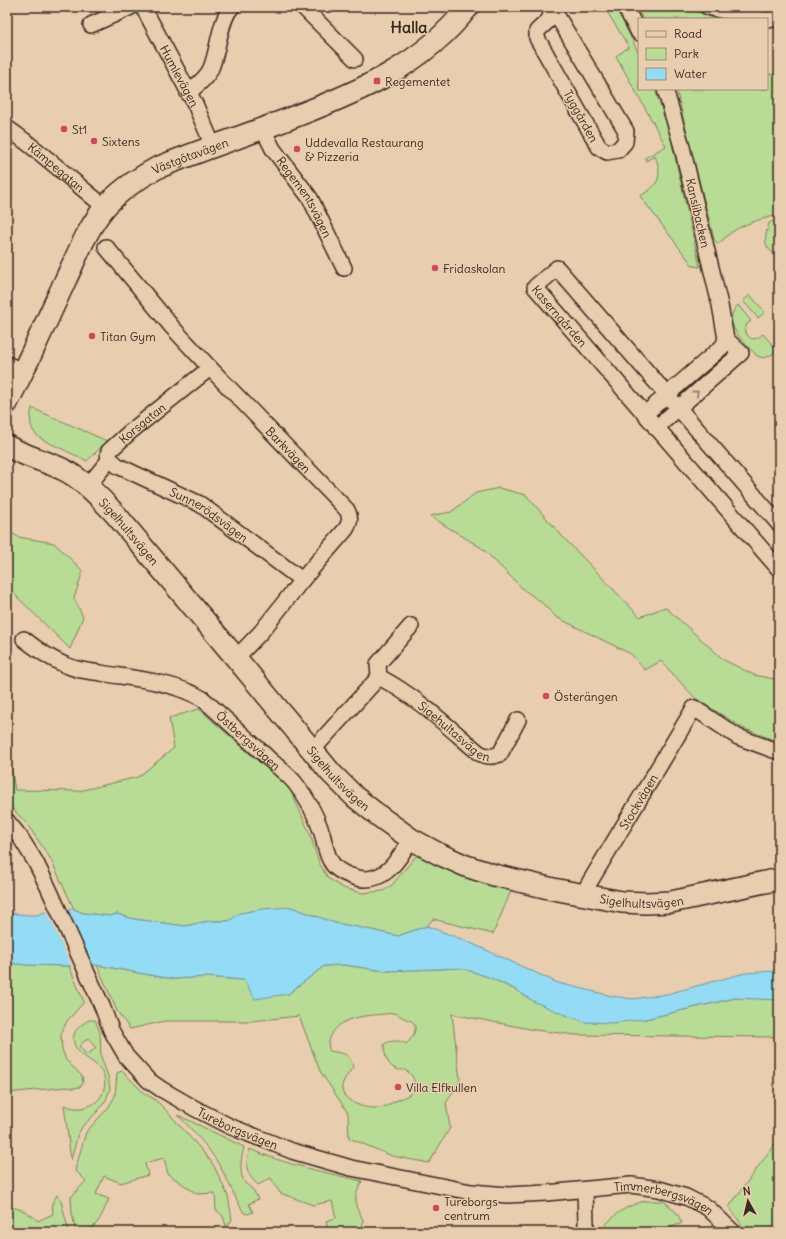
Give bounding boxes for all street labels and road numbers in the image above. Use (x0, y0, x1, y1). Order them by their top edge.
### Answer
street label: Humlevägen (157, 42, 203, 109)
street label: Tyggården (560, 87, 602, 145)
street label: Västgötavägen (149, 134, 230, 177)
street label: Kämpegatan (25, 139, 88, 195)
street label: Regementsvägen (274, 153, 335, 240)
street label: Kanslibacken (683, 177, 713, 249)
street label: Kaserngården (529, 282, 591, 350)
street label: Korsgatan (115, 399, 168, 446)
street label: Barkvägen (263, 423, 314, 476)
street label: Sunnerödsvägen (167, 484, 251, 545)
street label: Sigelhultsvägen (96, 495, 162, 568)
street label: Sigehultasvägen (416, 698, 491, 764)
street label: Östbergsvägen (213, 707, 284, 773)
street label: Sigelhultsvägen (304, 743, 373, 814)
street label: Stockvägen (616, 771, 660, 832)
street label: Sigelhultsvägen (599, 890, 685, 911)
street label: Tureborgsvägen (195, 1104, 280, 1152)
street label: Timmerbergsvägen (613, 1177, 717, 1217)

